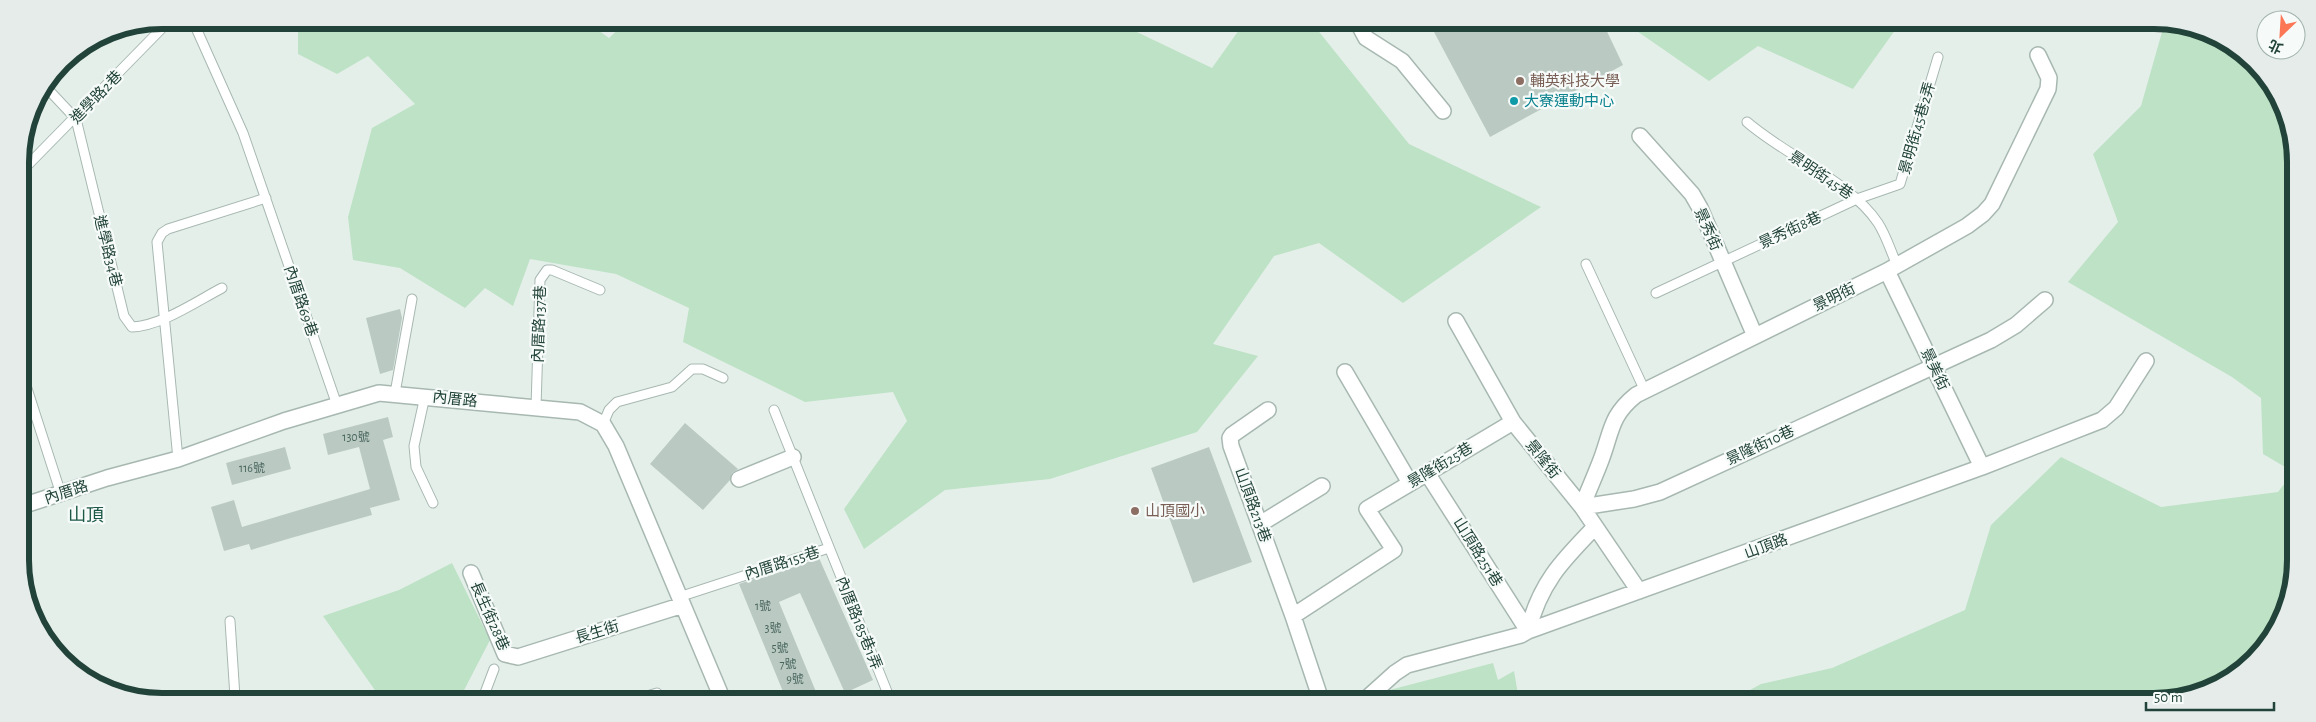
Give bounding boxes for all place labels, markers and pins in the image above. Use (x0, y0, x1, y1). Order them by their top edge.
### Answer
place label: 輔英科技大學 (1530, 73, 1620, 89)
marker: 輔英科技大學 (1514, 75, 1526, 87)
place label: 大寮運動中心 (1524, 93, 1614, 109)
marker: 大寮運動中心 (1508, 95, 1520, 107)
place label: 山頂國小 (1145, 503, 1205, 519)
marker: 山頂國小 (1129, 505, 1141, 517)

